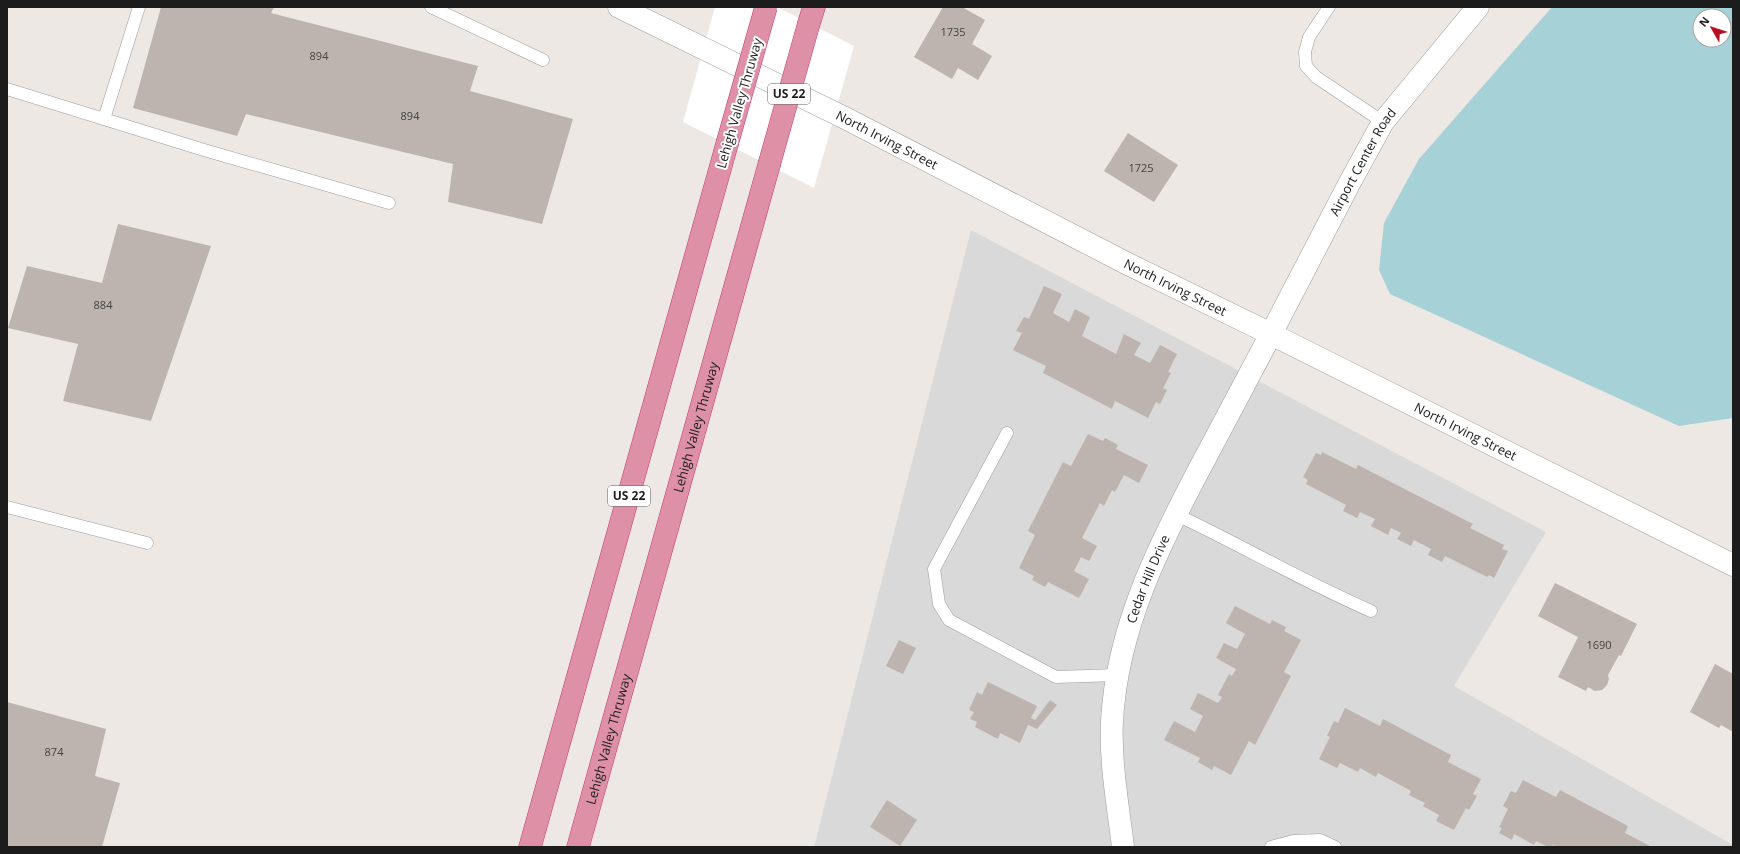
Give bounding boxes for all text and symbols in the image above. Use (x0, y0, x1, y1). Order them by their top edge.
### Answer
north arrow (1692, 8, 1732, 48)
text: N (1695, 13, 1712, 30)
house number: 1735 (940, 24, 966, 39)
street label: Lehigh Valley Thruway (712, 35, 766, 170)
house number: 894 (310, 48, 329, 63)
road number: US 22 (768, 84, 810, 104)
street label: Airport Center Road (1325, 104, 1400, 219)
street label: North Irving Street (833, 106, 941, 174)
house number: 894 (401, 108, 420, 123)
house number: 1725 (1128, 160, 1154, 175)
street label: North Irving Street (1121, 254, 1230, 320)
house number: 884 (94, 297, 113, 312)
street label: Lehigh Valley Thruway (669, 359, 723, 495)
street label: North Irving Street (1411, 398, 1520, 465)
road number: US 22 (608, 486, 650, 506)
street label: Cedar Hill Drive (1122, 532, 1174, 625)
house number: 1690 (1586, 637, 1612, 652)
street label: Lehigh Valley Thruway (581, 671, 635, 807)
house number: 874 (45, 744, 64, 759)

